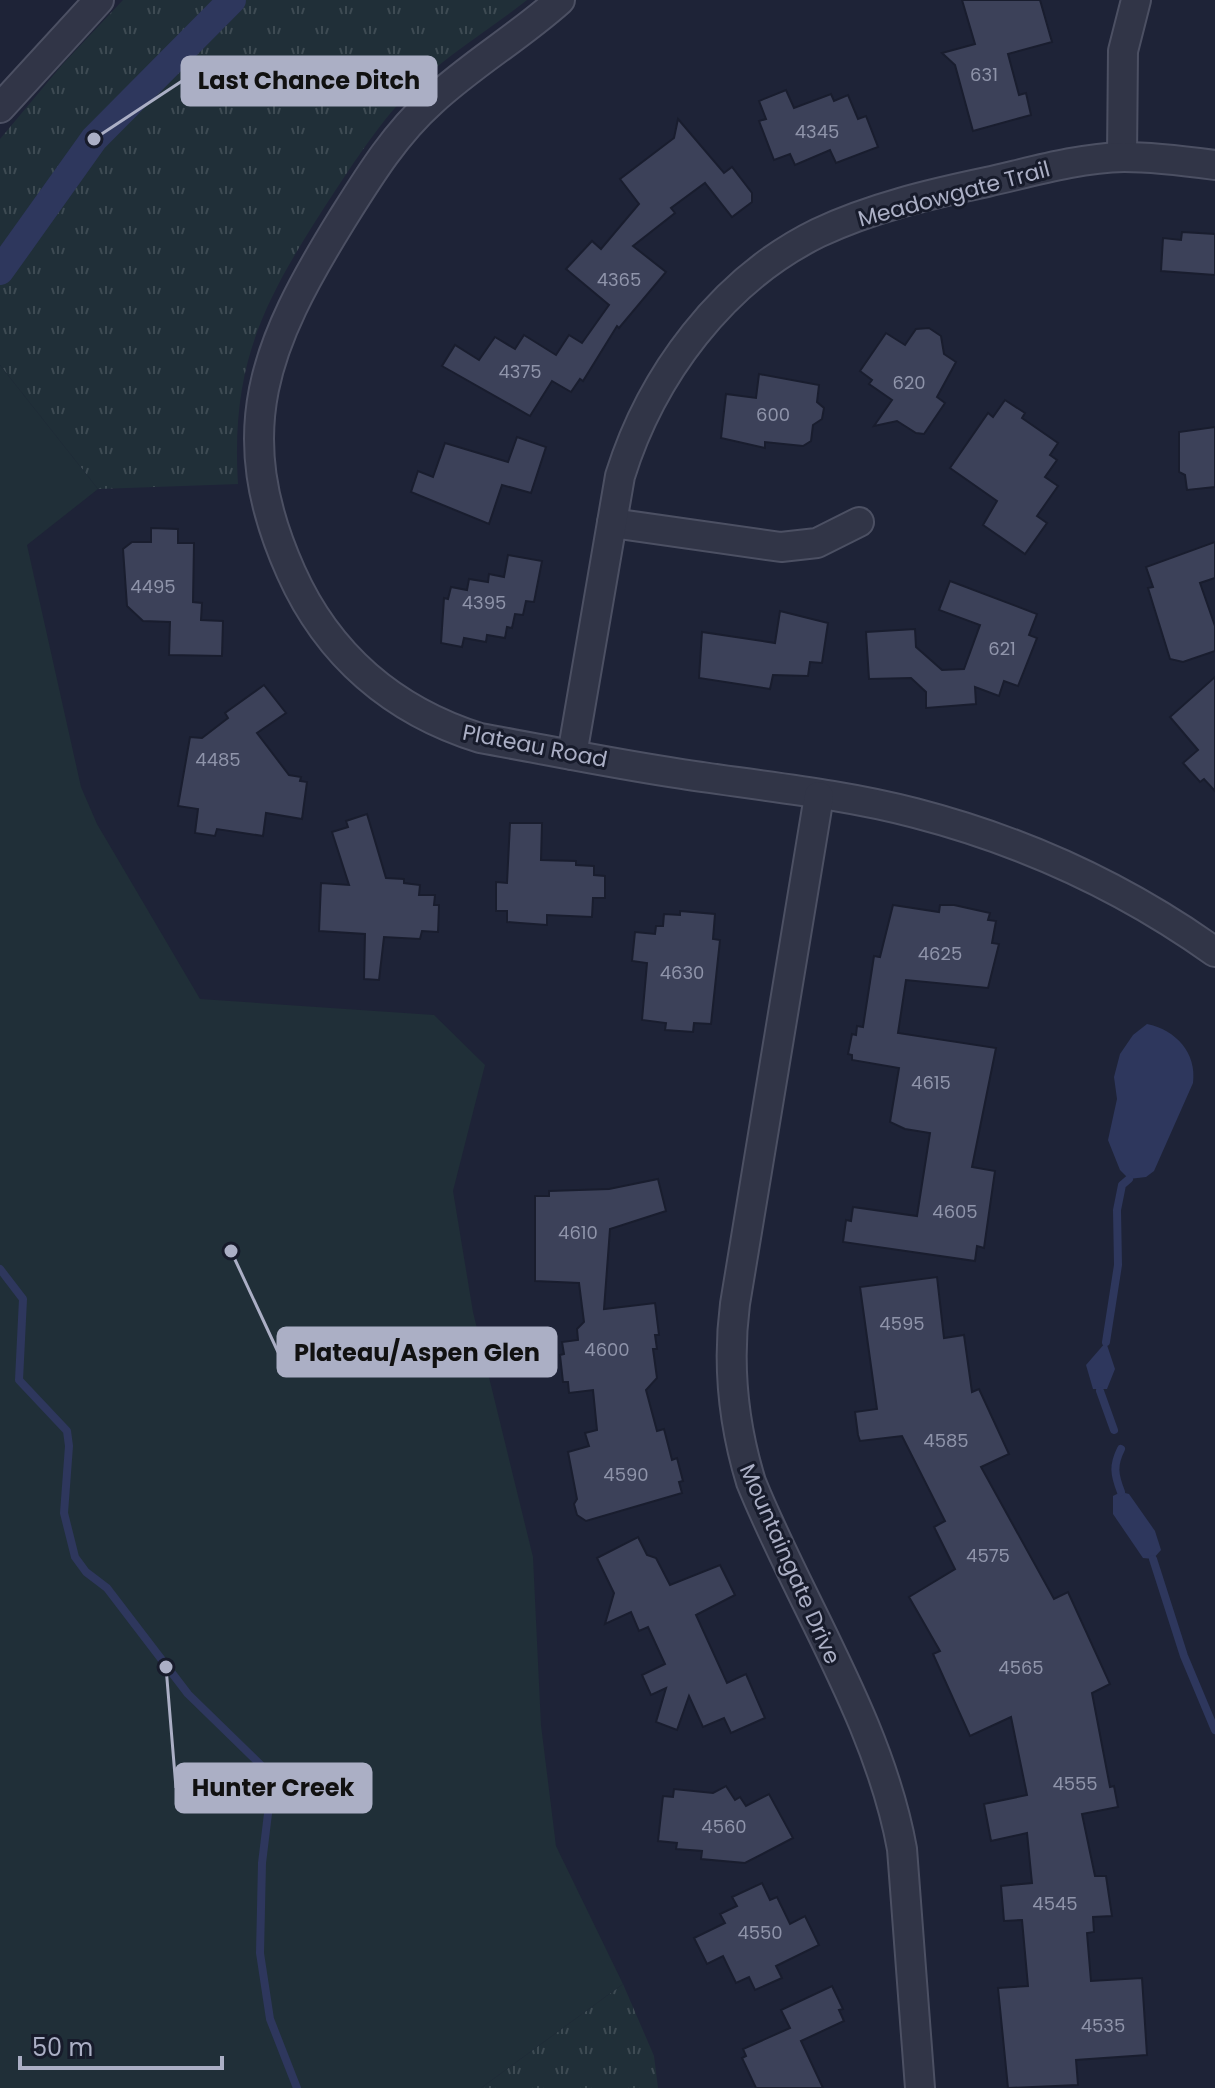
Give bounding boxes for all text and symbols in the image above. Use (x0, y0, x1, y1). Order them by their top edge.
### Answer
callout: Last Chance Ditch (182, 57, 436, 105)
house number: 631 (970, 62, 998, 87)
text: Last Chance Ditch (198, 64, 420, 97)
house number: 4345 (795, 119, 839, 144)
street label: Meadowgate Trail (855, 153, 1053, 235)
house number: 4365 (597, 267, 641, 292)
house number: 4375 (498, 359, 542, 384)
house number: 620 (892, 370, 926, 395)
house number: 600 (756, 402, 790, 427)
house number: 4495 (130, 574, 176, 599)
house number: 4395 (462, 590, 506, 615)
house number: 621 (988, 636, 1016, 661)
street label: Plateau Road (460, 717, 610, 775)
house number: 4485 (195, 747, 241, 772)
house number: 4625 (918, 941, 962, 966)
house number: 4630 (660, 960, 704, 985)
house number: 4615 (911, 1070, 951, 1095)
house number: 4605 (932, 1199, 978, 1224)
house number: 4610 (558, 1220, 598, 1245)
house number: 4595 (879, 1311, 925, 1336)
callout: Plateau/Aspen Glen (278, 1328, 556, 1376)
text: Plateau/Aspen Glen (294, 1336, 540, 1369)
house number: 4600 (584, 1337, 630, 1362)
house number: 4585 (923, 1428, 969, 1453)
street label: Mountaingate Drive (732, 1459, 848, 1669)
house number: 4590 (603, 1462, 649, 1487)
house number: 4575 (966, 1543, 1010, 1568)
house number: 4565 (998, 1655, 1044, 1680)
callout: Hunter Creek (176, 1764, 371, 1812)
text: Hunter Creek (192, 1771, 355, 1804)
house number: 4555 (1052, 1771, 1098, 1796)
house number: 4560 (701, 1814, 747, 1839)
house number: 4545 (1032, 1891, 1078, 1916)
house number: 4550 (737, 1920, 783, 1945)
house number: 4535 (1081, 2013, 1125, 2038)
scale bar (20, 2020, 222, 2070)
text: 50 m (32, 2031, 93, 2064)

